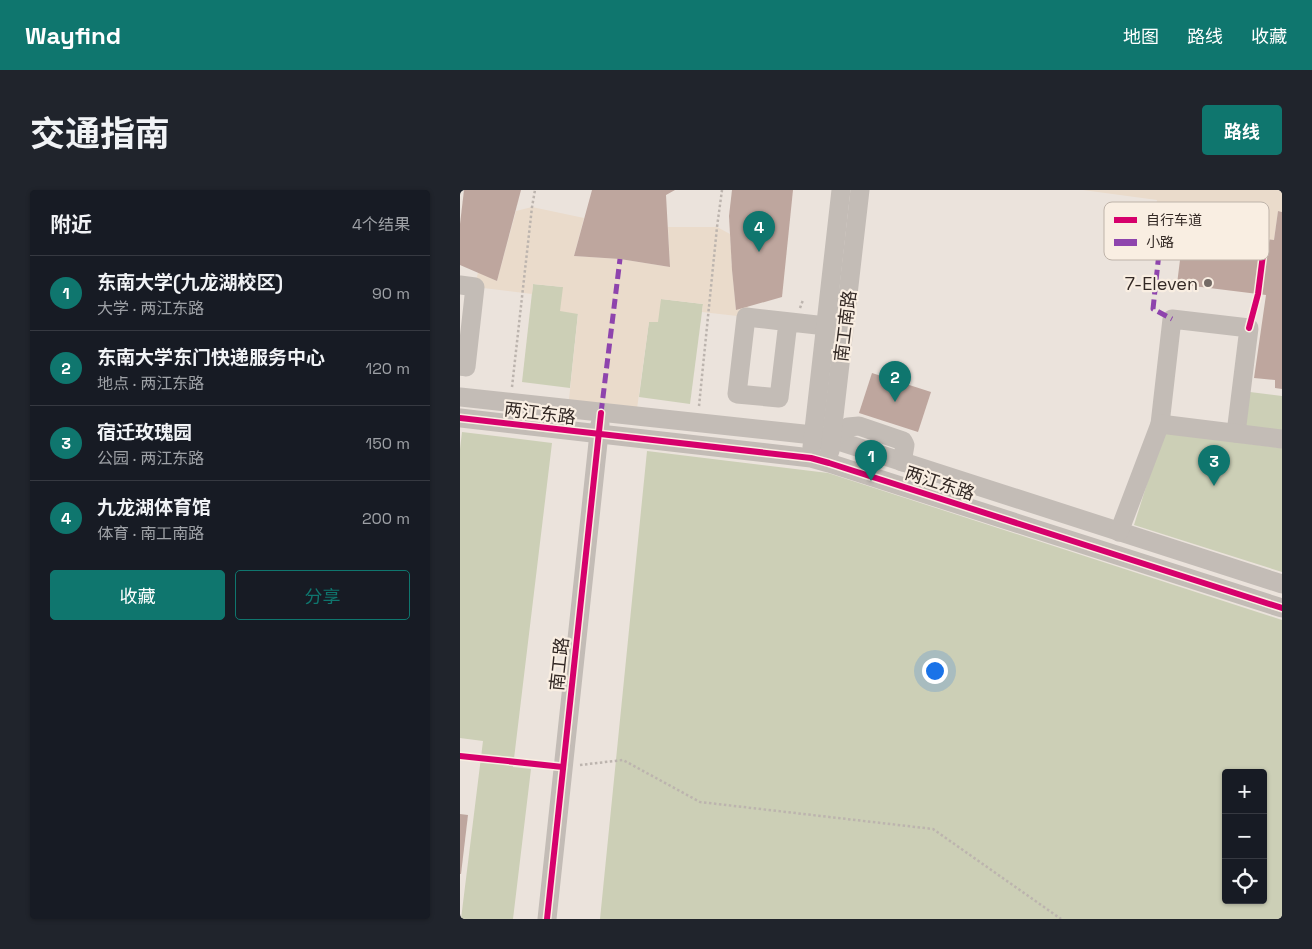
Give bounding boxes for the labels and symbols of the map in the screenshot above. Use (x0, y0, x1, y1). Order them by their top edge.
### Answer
legend (1104, 202, 1269, 260)
pin: 4 (743, 211, 775, 252)
text: 自行车道 (1146, 211, 1202, 229)
text: 小路 (1146, 233, 1174, 251)
place label: 7-Eleven (1125, 272, 1198, 295)
marker: 7-Eleven (1202, 277, 1214, 289)
street label: 南工南路 (829, 289, 861, 363)
pin: 2 (879, 361, 911, 402)
street label: 两江东路 (503, 397, 577, 429)
pin: 1 (855, 440, 887, 481)
pin: 3 (1198, 445, 1230, 486)
street label: 两江东路 (902, 461, 978, 505)
street label: 南工路 (545, 636, 573, 692)
your location (922, 658, 948, 684)

